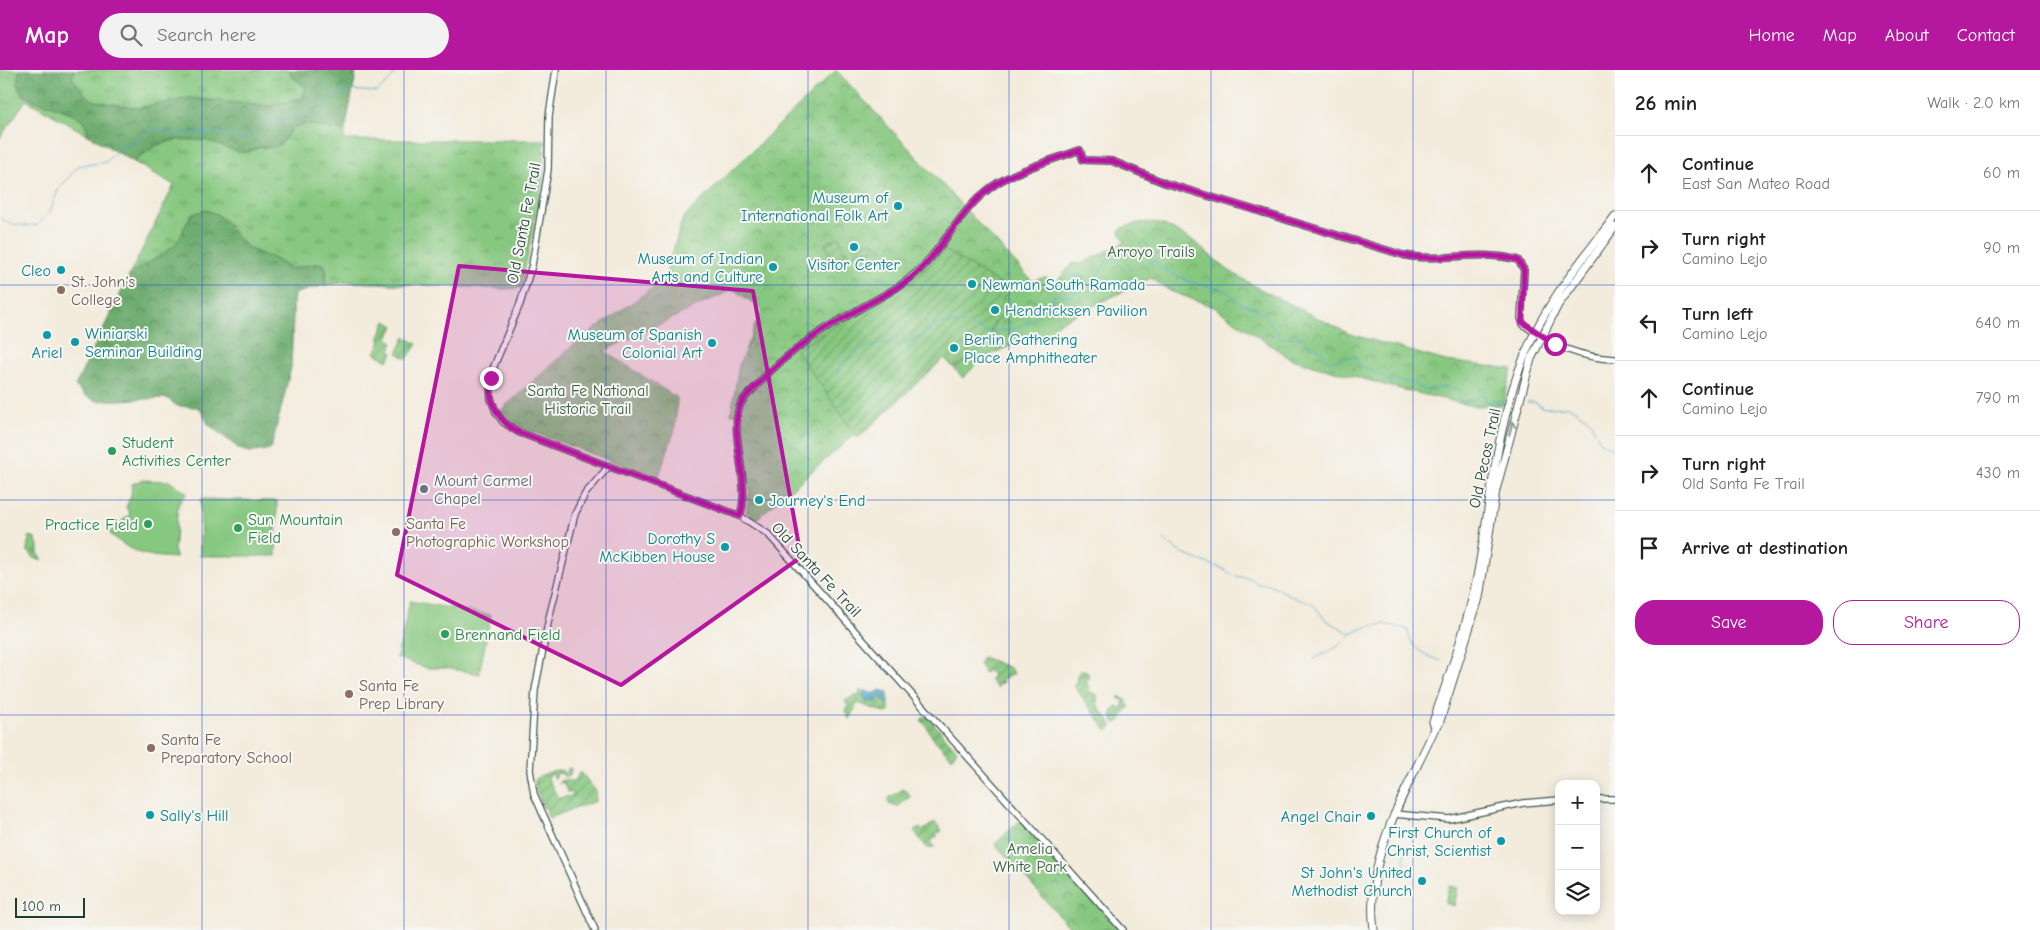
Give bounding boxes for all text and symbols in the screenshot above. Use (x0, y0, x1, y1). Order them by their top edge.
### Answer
search box (99, 13, 449, 58)
text: Map (25, 21, 69, 49)
icon: search (117, 21, 145, 49)
text: Search here (157, 24, 256, 46)
text: Home (1748, 25, 1795, 46)
text: Map (1823, 25, 1857, 46)
text: About (1885, 25, 1929, 46)
text: Contact (1957, 25, 2015, 46)
text: 26 min (1635, 91, 1697, 115)
text: Walk · 2.0 km (1927, 94, 2020, 112)
text: Continue (1682, 153, 1754, 175)
icon: ahead (1635, 159, 1663, 187)
street label: Old Santa Fe Trail (503, 161, 545, 285)
text: 60 m (1983, 164, 2020, 182)
text: East San Mateo Road (1682, 175, 1830, 193)
place label: Museum of International Folk Art (741, 189, 890, 225)
marker: Museum of International Folk Art (892, 200, 904, 212)
text: Turn right (1682, 228, 1766, 250)
icon: right (1635, 234, 1663, 262)
text: 90 m (1983, 239, 2020, 257)
marker: Visitor Center (848, 241, 860, 253)
park label: Arroyo Trails (1107, 243, 1195, 261)
place label: Museum of Indian Arts and Culture (637, 250, 763, 286)
text: Camino Lejo (1682, 250, 1768, 268)
place label: Visitor Center (808, 256, 901, 274)
marker: Museum of Indian Arts and Culture (767, 261, 779, 273)
place label: Cleo (21, 262, 51, 280)
marker: Cleo (55, 264, 67, 276)
place label: St. John's College (71, 273, 136, 309)
place label: Newman South Ramada (982, 276, 1146, 294)
marker: Newman South Ramada (966, 278, 978, 290)
marker: St. John's College (55, 284, 67, 296)
place label: Hendricksen Pavilion (1005, 302, 1147, 320)
text: Turn left (1682, 303, 1753, 325)
marker: Hendricksen Pavilion (989, 304, 1001, 316)
icon: left (1635, 309, 1663, 337)
text: 640 m (1975, 314, 2020, 332)
place label: Winiarski Seminar Building (85, 325, 202, 361)
text: Camino Lejo (1682, 325, 1768, 343)
place label: Museum of Spanish Colonial Art (568, 326, 702, 362)
marker: Ariel (41, 329, 53, 341)
place label: Berlin Gathering Place Amphitheater (964, 331, 1098, 367)
route start (1544, 333, 1567, 356)
marker: Winiarski Seminar Building (69, 336, 81, 348)
marker: Museum of Spanish Colonial Art (706, 337, 718, 349)
marker: Berlin Gathering Place Amphitheater (948, 342, 960, 354)
place label: Ariel (32, 344, 62, 362)
route end (480, 367, 503, 390)
text: Continue (1682, 378, 1754, 400)
park label: Santa Fe National Historic Trail (527, 382, 649, 418)
icon: ahead (1635, 384, 1663, 412)
text: 790 m (1976, 389, 2020, 407)
text: Camino Lejo (1682, 400, 1768, 418)
street label: Old Pecos Trail (1466, 407, 1504, 510)
one-way arrow (1507, 420, 1516, 436)
place label: Student Activities Center (122, 434, 232, 470)
marker: Student Activities Center (106, 445, 118, 457)
text: Turn right (1682, 453, 1766, 475)
icon: right (1635, 459, 1663, 487)
text: 430 m (1976, 464, 2020, 482)
place label: Mount Carmel Chapel (434, 472, 532, 508)
text: Old Santa Fe Trail (1682, 475, 1805, 493)
marker: Mount Carmel Chapel (418, 483, 430, 495)
place label: Journey's End (769, 492, 865, 510)
marker: Journey's End (753, 494, 765, 506)
place label: Sun Mountain Field (248, 511, 343, 547)
place label: Santa Fe Photographic Workshop (406, 515, 569, 551)
place label: Practice Field (45, 516, 138, 534)
marker: Practice Field (142, 518, 154, 530)
street label: Old Santa Fe Trail (768, 519, 865, 621)
marker: Sun Mountain Field (232, 522, 244, 534)
marker: Santa Fe Photographic Workshop (390, 526, 402, 538)
place label: Dorothy S McKibben House (599, 530, 715, 566)
icon: arrive (1635, 534, 1663, 562)
text: Arrive at destination (1682, 537, 1848, 559)
marker: Dorothy S McKibben House (719, 541, 731, 553)
button: Save (1635, 600, 1823, 645)
button: Share (1833, 600, 2020, 645)
place label: Brennand Field (455, 626, 560, 644)
marker: Brennand Field (439, 628, 451, 640)
place label: Santa Fe Prep Library (359, 677, 445, 713)
marker: Santa Fe Prep Library (343, 688, 355, 700)
place label: Santa Fe Preparatory School (161, 731, 292, 767)
marker: Santa Fe Preparatory School (145, 742, 157, 754)
map controls (1555, 780, 1600, 915)
button: + (1555, 780, 1600, 825)
place label: Sally's Hill (160, 807, 229, 825)
place label: Angel Chair (1281, 808, 1362, 826)
marker: Sally's Hill (144, 809, 156, 821)
marker: Angel Chair (1365, 810, 1377, 822)
place label: First Church of Christ, Scientist (1387, 824, 1493, 860)
button: − (1555, 825, 1600, 870)
marker: First Church of Christ, Scientist (1495, 835, 1507, 847)
park label: Amelia White Park (993, 840, 1067, 876)
place label: St John's United Methodist Church (1292, 864, 1412, 900)
button: layers (1555, 870, 1600, 915)
marker: St John's United Methodist Church (1416, 875, 1428, 887)
scale bar (15, 895, 85, 918)
text: 100 m (22, 898, 61, 915)

